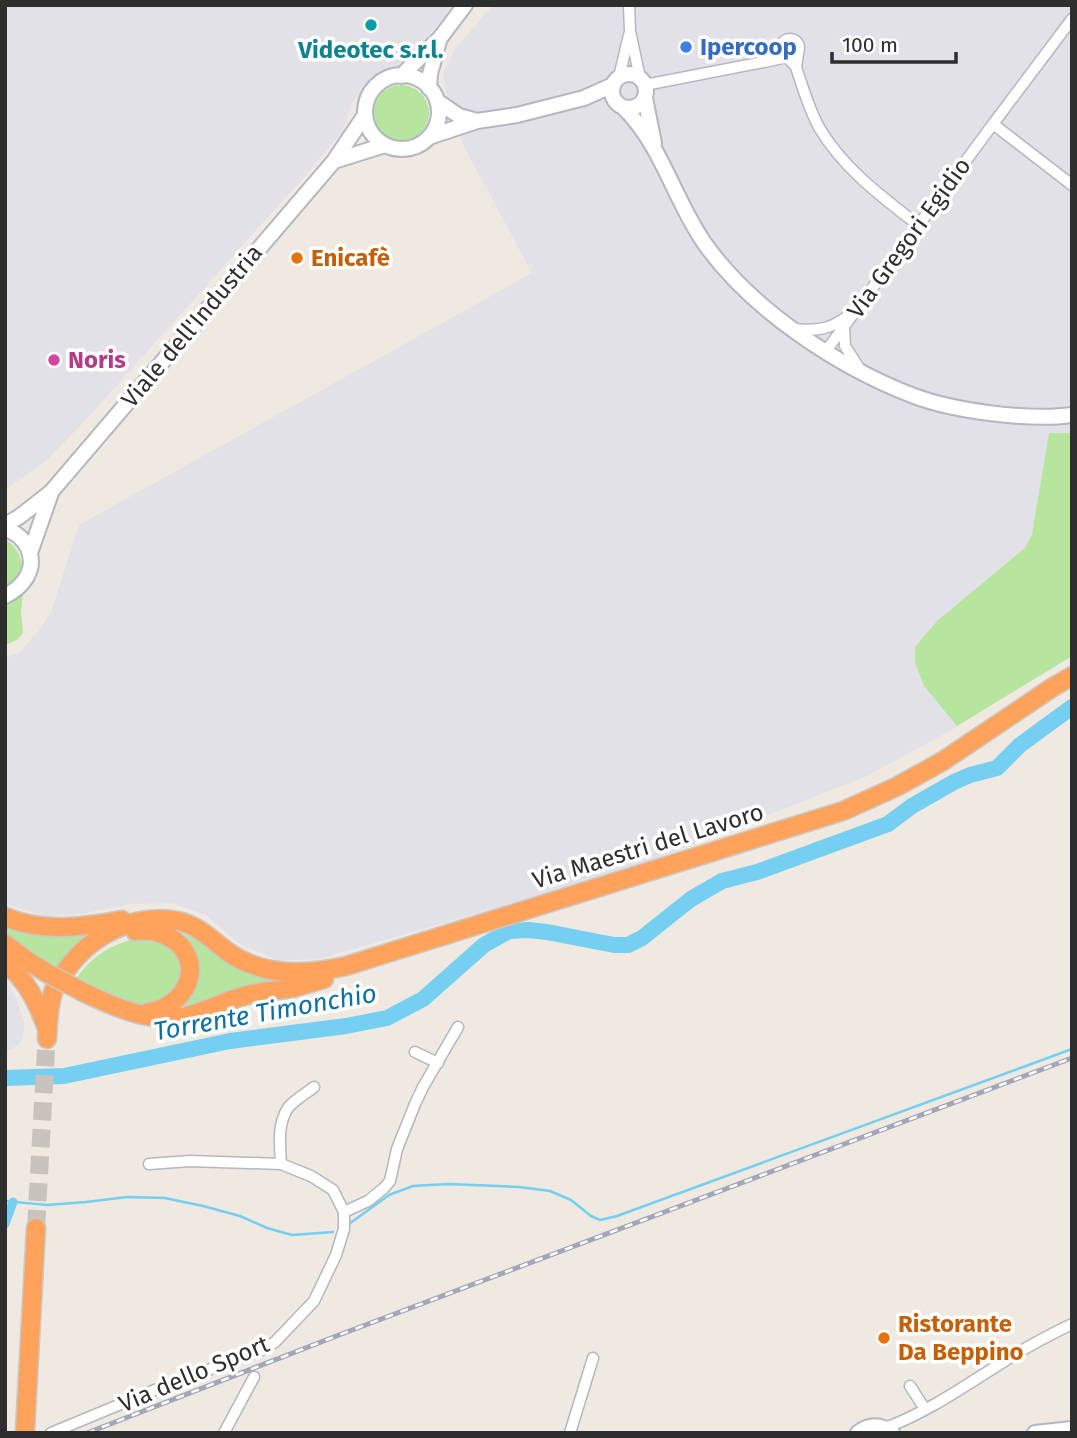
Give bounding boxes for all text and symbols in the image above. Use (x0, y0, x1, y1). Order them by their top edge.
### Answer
marker: Videotec s.r.l. (363, 17, 379, 33)
scale bar (832, 21, 956, 65)
text: 100 m (842, 32, 898, 58)
place label: Ipercoop (700, 33, 797, 61)
place label: Videotec s.r.l. (297, 36, 444, 64)
marker: Ipercoop (678, 39, 694, 55)
street label: Via Gregori Egidio (841, 152, 977, 324)
street label: Viale dell'Industria (116, 239, 268, 413)
place label: Enicafè (311, 244, 390, 272)
marker: Enicafè (289, 250, 305, 266)
place label: Noris (68, 346, 126, 374)
marker: Noris (46, 352, 62, 368)
street label: Via Maestri del Lavoro (529, 798, 767, 894)
water label: Torrente Timonchio (151, 978, 379, 1047)
place label: Ristorante Da Beppino (898, 1310, 1024, 1366)
street label: Via dello Sport (115, 1330, 274, 1418)
marker: Ristorante Da Beppino (876, 1330, 892, 1346)

